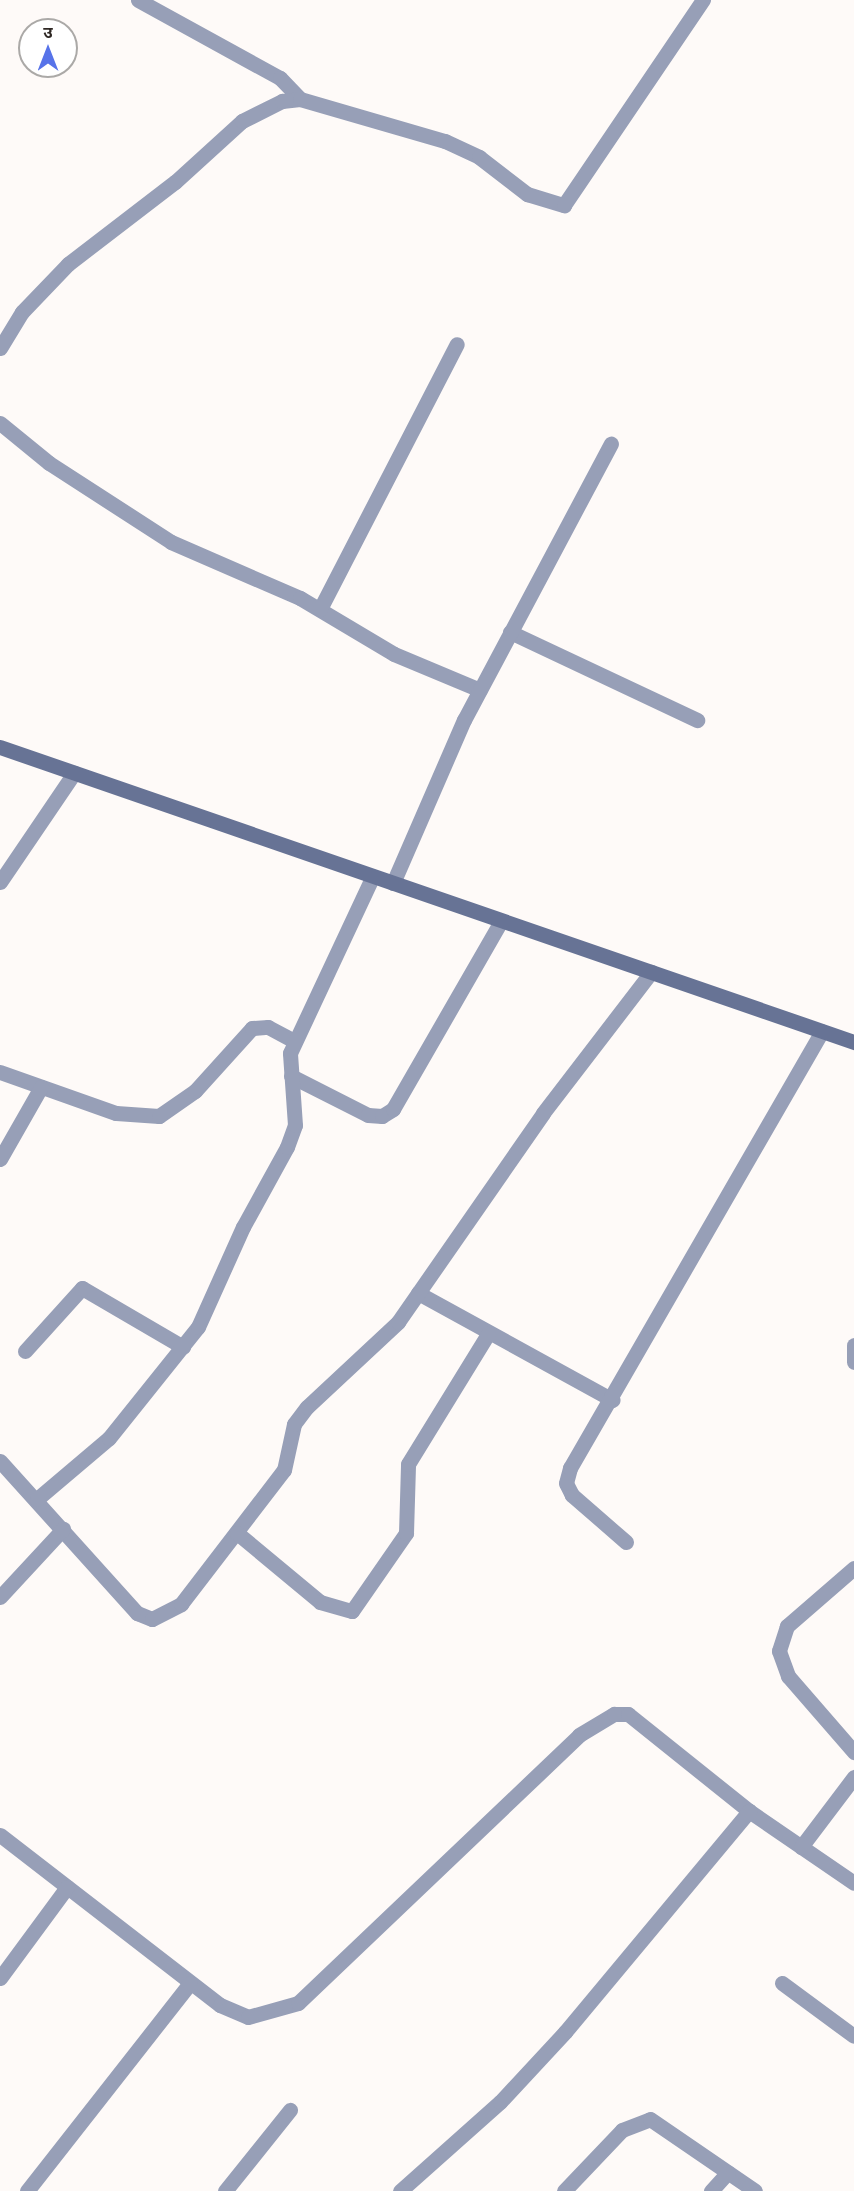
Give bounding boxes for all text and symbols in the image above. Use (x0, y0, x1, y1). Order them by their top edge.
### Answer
north arrow (18, 18, 78, 78)
text: उ (43, 20, 53, 44)

